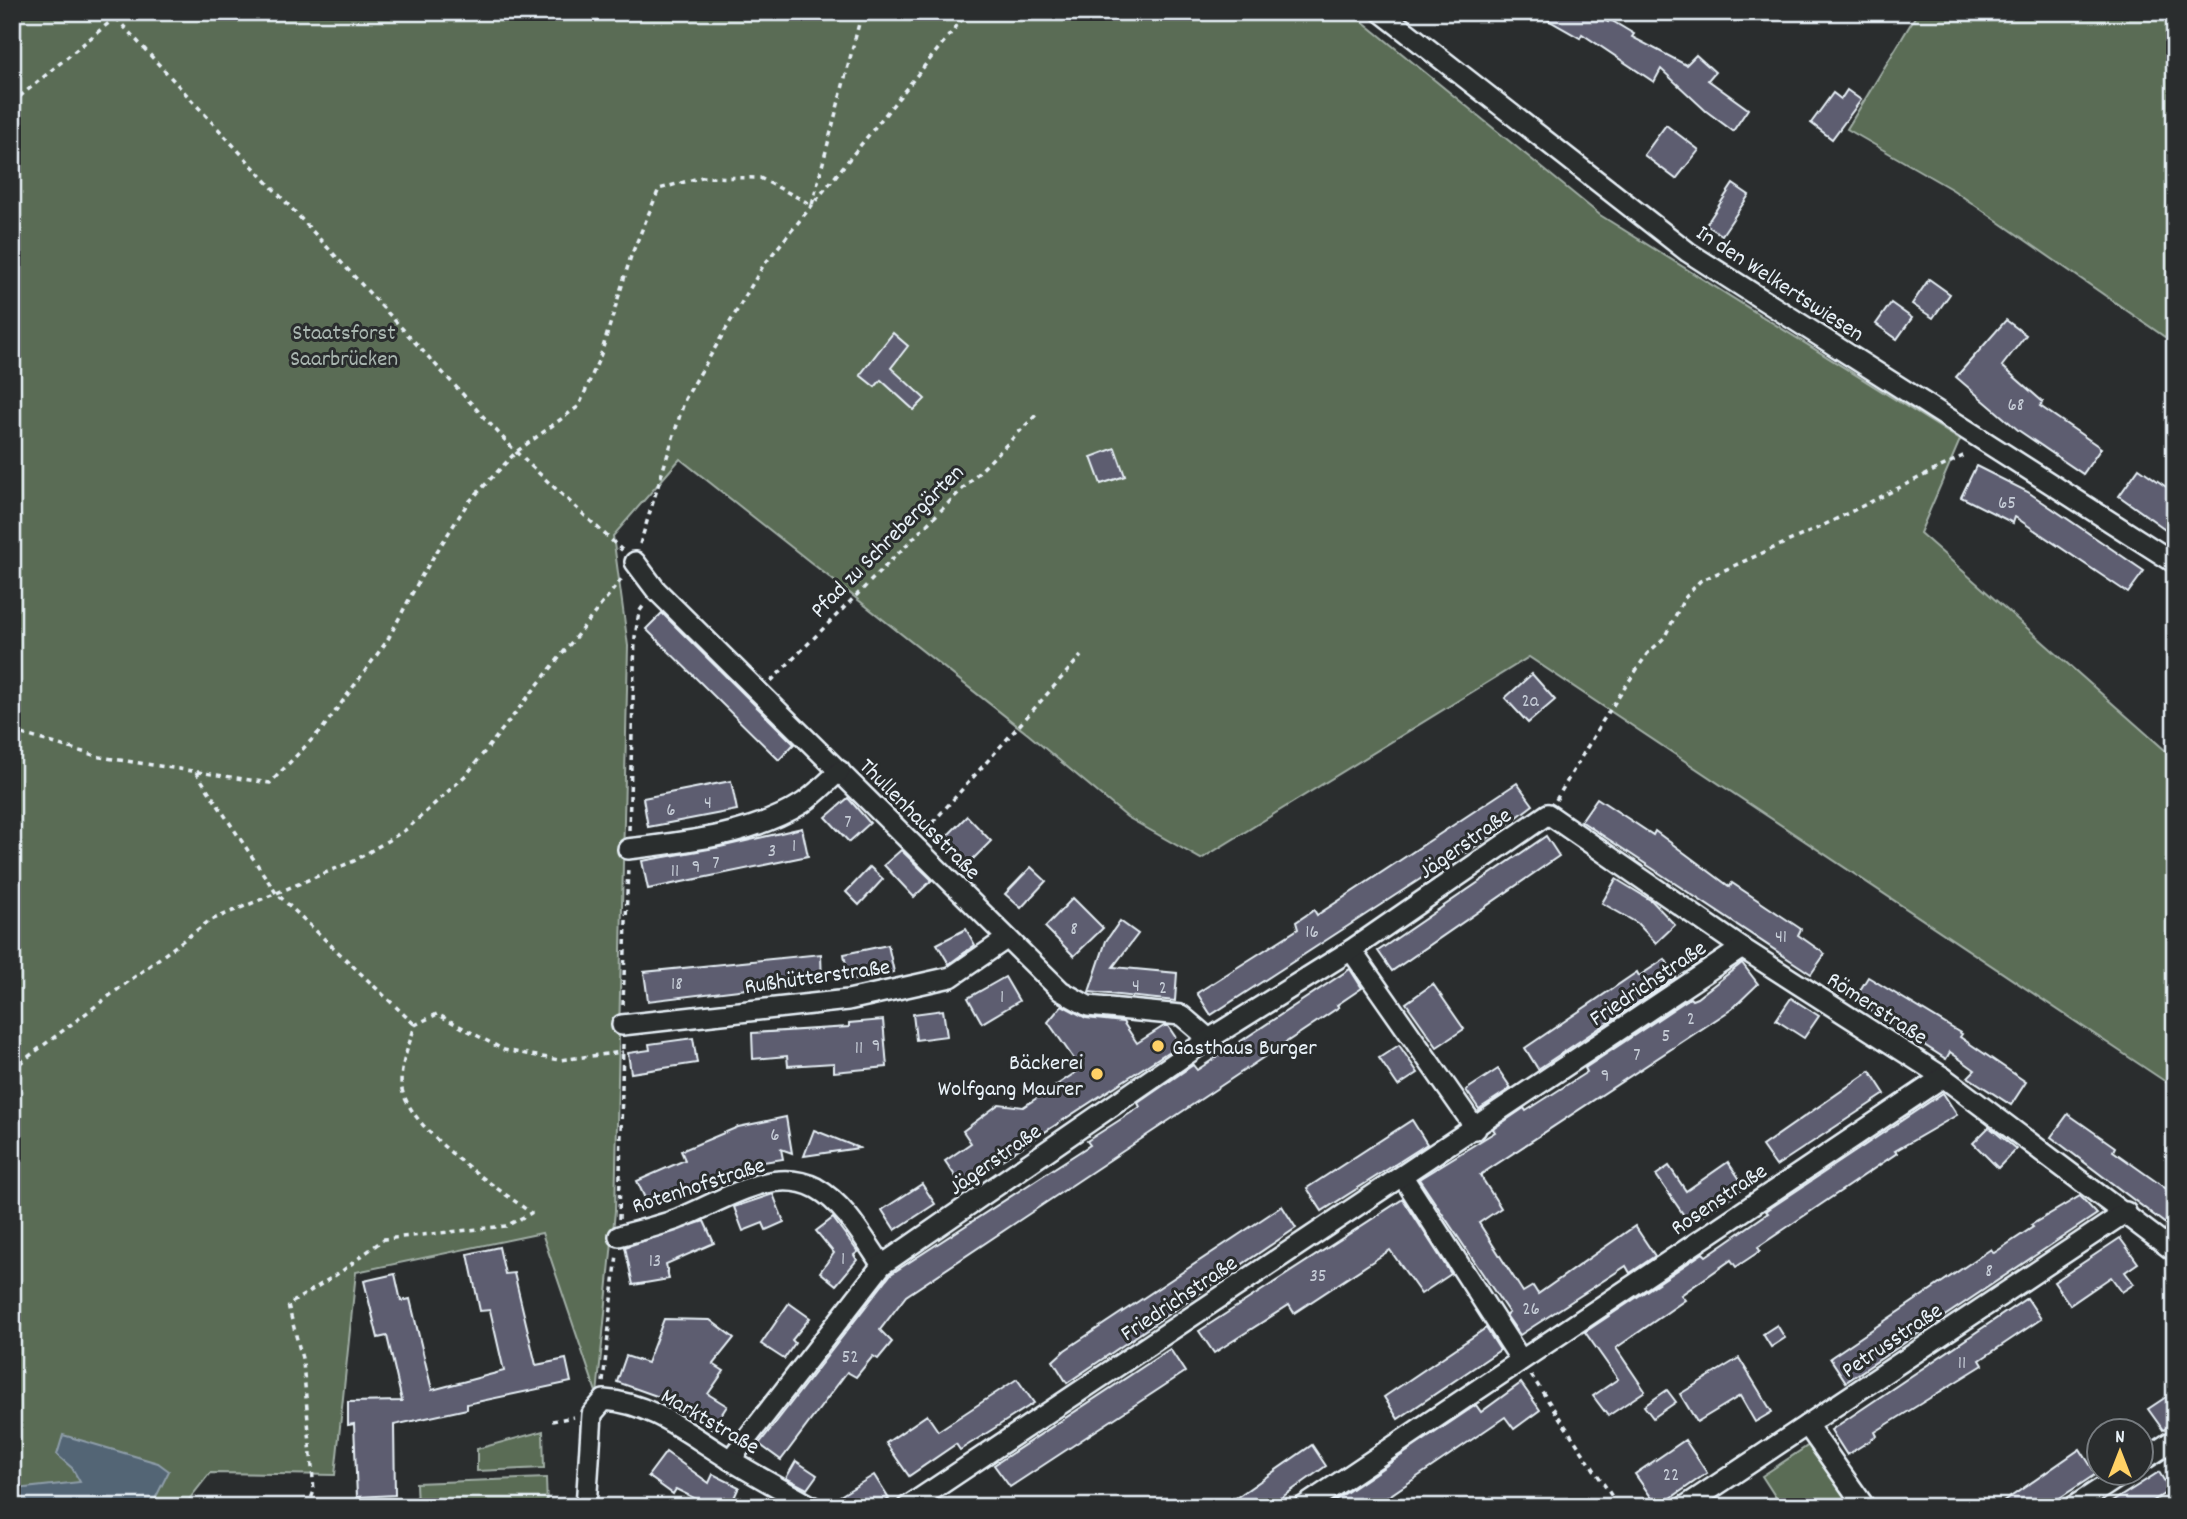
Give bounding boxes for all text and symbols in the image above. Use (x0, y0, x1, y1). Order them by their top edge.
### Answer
street label: In den Welkertswiesen (1689, 218, 1870, 352)
park label: Staatsforst Saarbrücken (290, 318, 398, 377)
house number: 68 (2008, 393, 2024, 420)
street label: Pfad zu Schrebergärten (804, 458, 973, 627)
house number: 65 (1998, 491, 2016, 518)
house number: 2a (1521, 689, 1540, 716)
street label: Thullenhausstraße (850, 752, 987, 889)
house number: 4 (704, 791, 712, 818)
house number: 6 (666, 798, 676, 825)
street label: Jägerstraße (1413, 801, 1519, 889)
house number: 7 (844, 810, 852, 837)
house number: 1 (792, 834, 796, 861)
house number: 3 (768, 839, 776, 866)
house number: 7 (712, 851, 720, 878)
house number: 9 (692, 855, 700, 882)
house number: 11 (671, 859, 679, 886)
house number: 8 (1070, 917, 1078, 944)
house number: 16 (1305, 920, 1319, 947)
house number: 41 (1775, 925, 1787, 952)
street label: Friedrichstraße (1584, 933, 1714, 1036)
street label: Rußhütterstraße (743, 952, 892, 1005)
street label: Römerstraße (1819, 965, 1933, 1055)
house number: 18 (671, 972, 683, 999)
house number: 4 (1132, 974, 1140, 1001)
house number: 2 (1159, 976, 1167, 1003)
house number: 1 (1000, 985, 1004, 1012)
house number: 2 (1687, 1007, 1695, 1034)
house number: 5 (1662, 1024, 1670, 1051)
place label: Gasthaus Burger (1172, 1033, 1317, 1066)
house number: 9 (872, 1034, 880, 1061)
house number: 11 (855, 1036, 863, 1063)
marker: Gasthaus Burger (1150, 1038, 1166, 1054)
house number: 7 (1633, 1043, 1641, 1070)
place label: Bäckerei Wolfgang Maurer (938, 1048, 1083, 1107)
house number: 9 (1601, 1064, 1609, 1091)
marker: Bäckerei Wolfgang Maurer (1089, 1066, 1105, 1082)
street label: Jägerstraße (943, 1117, 1049, 1205)
house number: 6 (770, 1123, 780, 1150)
street label: Rotenhofstraße (628, 1150, 770, 1224)
street label: Rosenstraße (1665, 1156, 1775, 1245)
house number: 1 (841, 1247, 845, 1274)
street label: Friedrichstraße (1115, 1248, 1245, 1351)
house number: 13 (649, 1249, 661, 1276)
house number: 8 (1985, 1259, 1993, 1286)
house number: 35 (1309, 1264, 1327, 1291)
street label: Petrusstraße (1836, 1296, 1950, 1388)
house number: 26 (1522, 1297, 1540, 1324)
house number: 52 (841, 1345, 859, 1372)
house number: 11 (1958, 1351, 1966, 1378)
street label: Marktstraße (654, 1381, 765, 1465)
north arrow (2086, 1418, 2156, 1488)
text: N (2115, 1425, 2125, 1452)
house number: 22 (1663, 1463, 1679, 1490)

